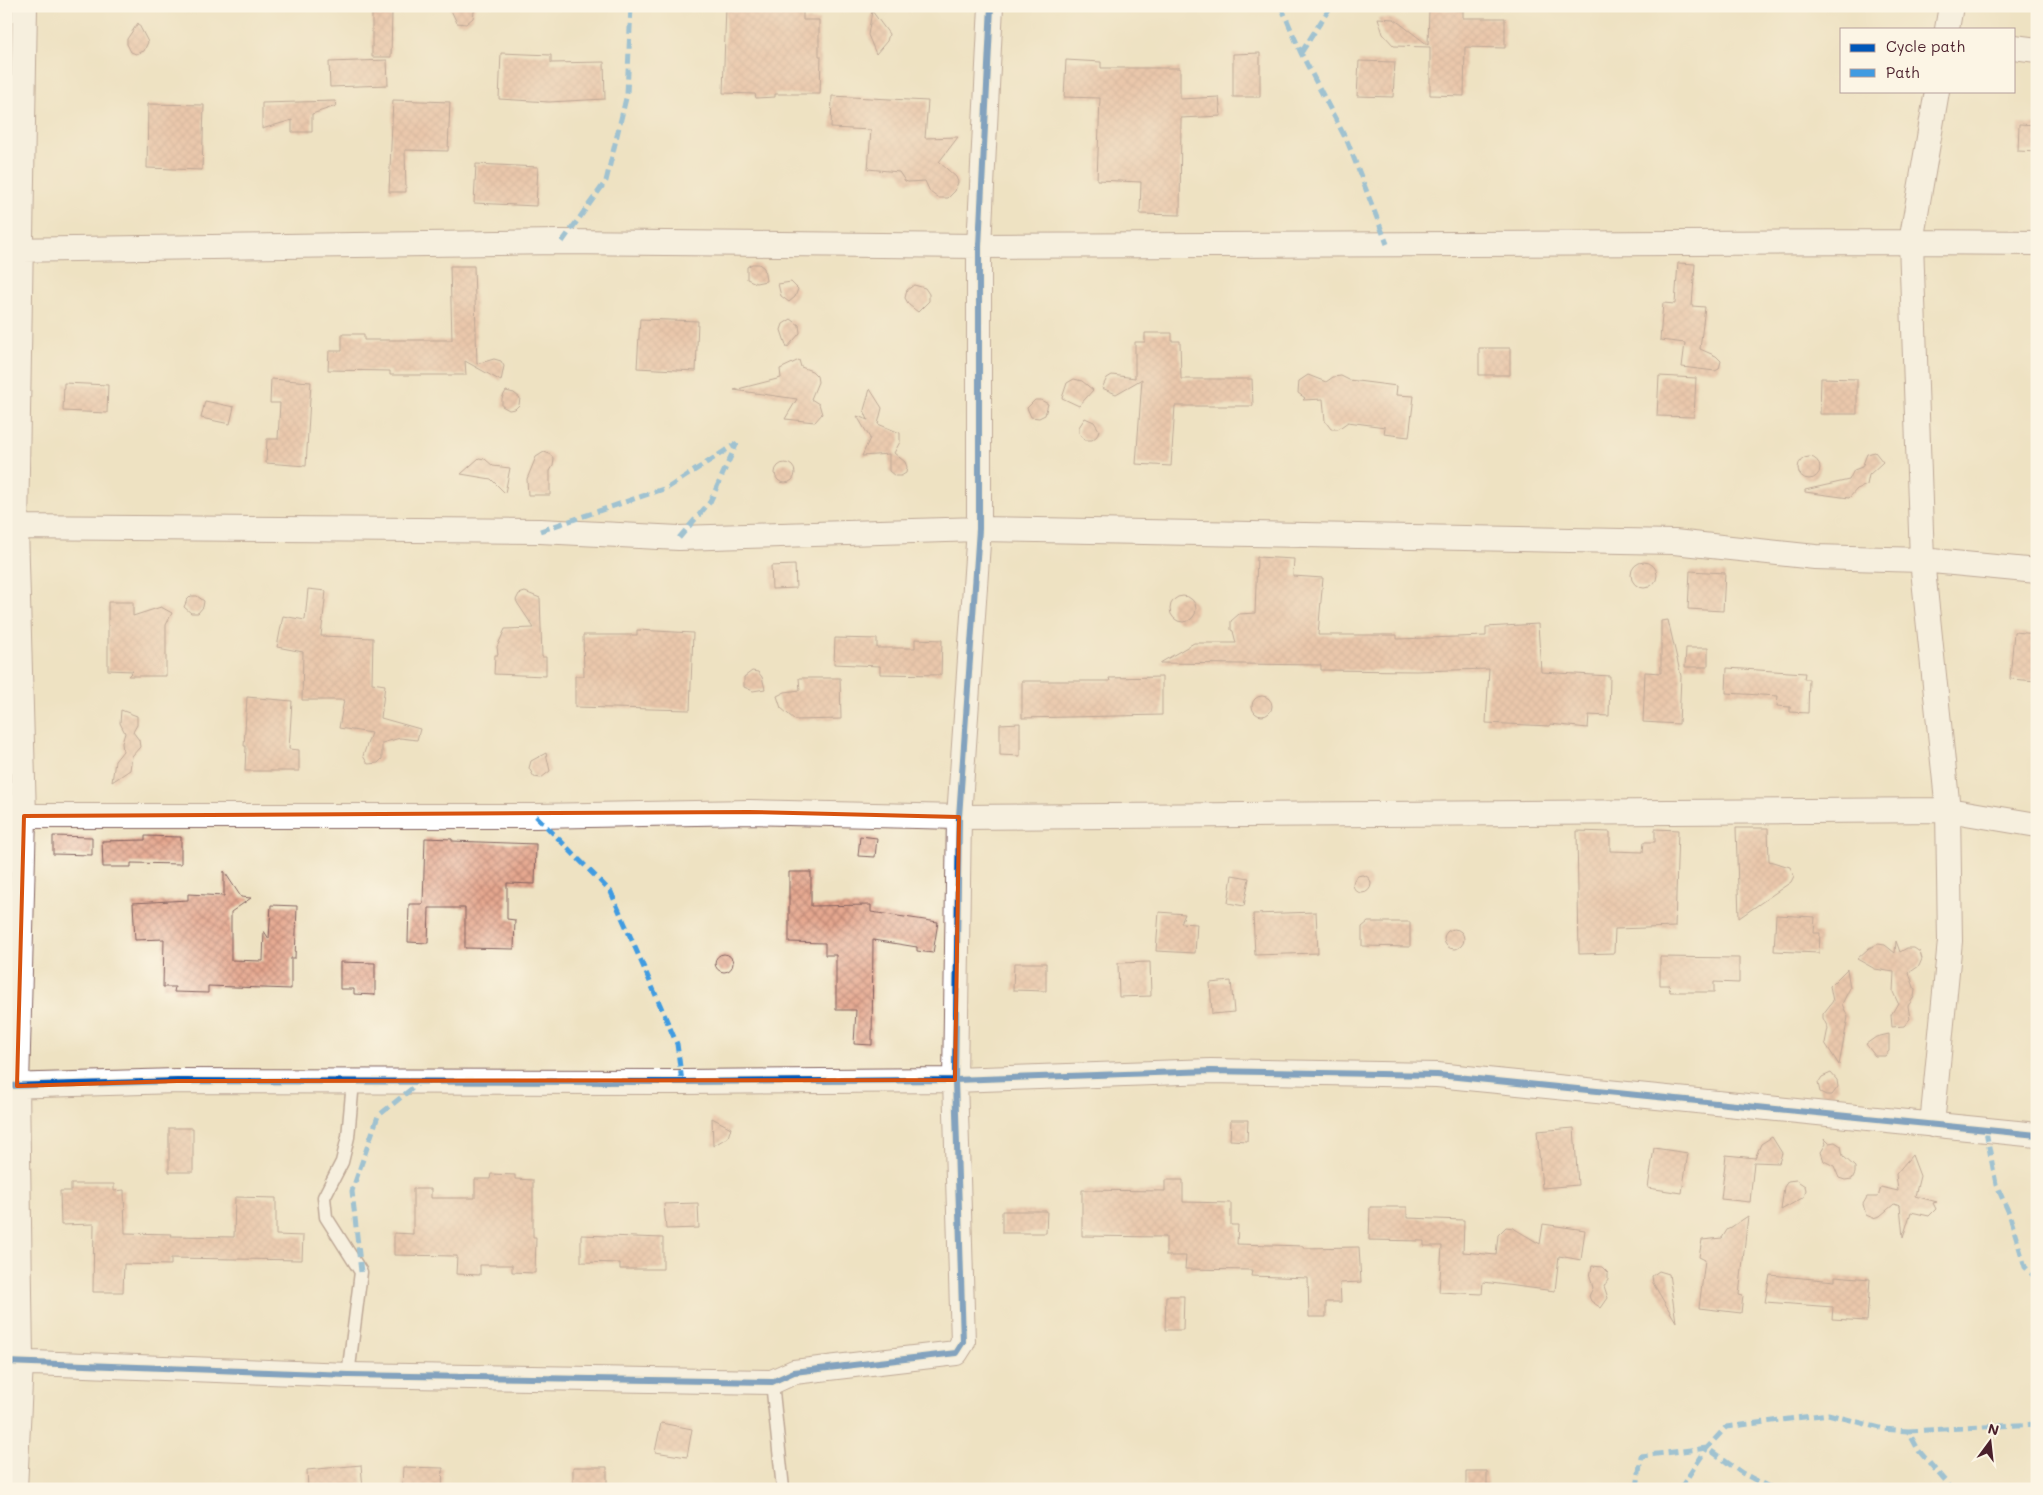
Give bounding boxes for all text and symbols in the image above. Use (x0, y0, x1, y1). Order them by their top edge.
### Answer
legend (1840, 28, 2016, 92)
text: Cycle path (1886, 36, 1965, 56)
text: Path (1886, 62, 1920, 82)
north arrow (1966, 1418, 2016, 1468)
text: N (1986, 1418, 2001, 1440)

